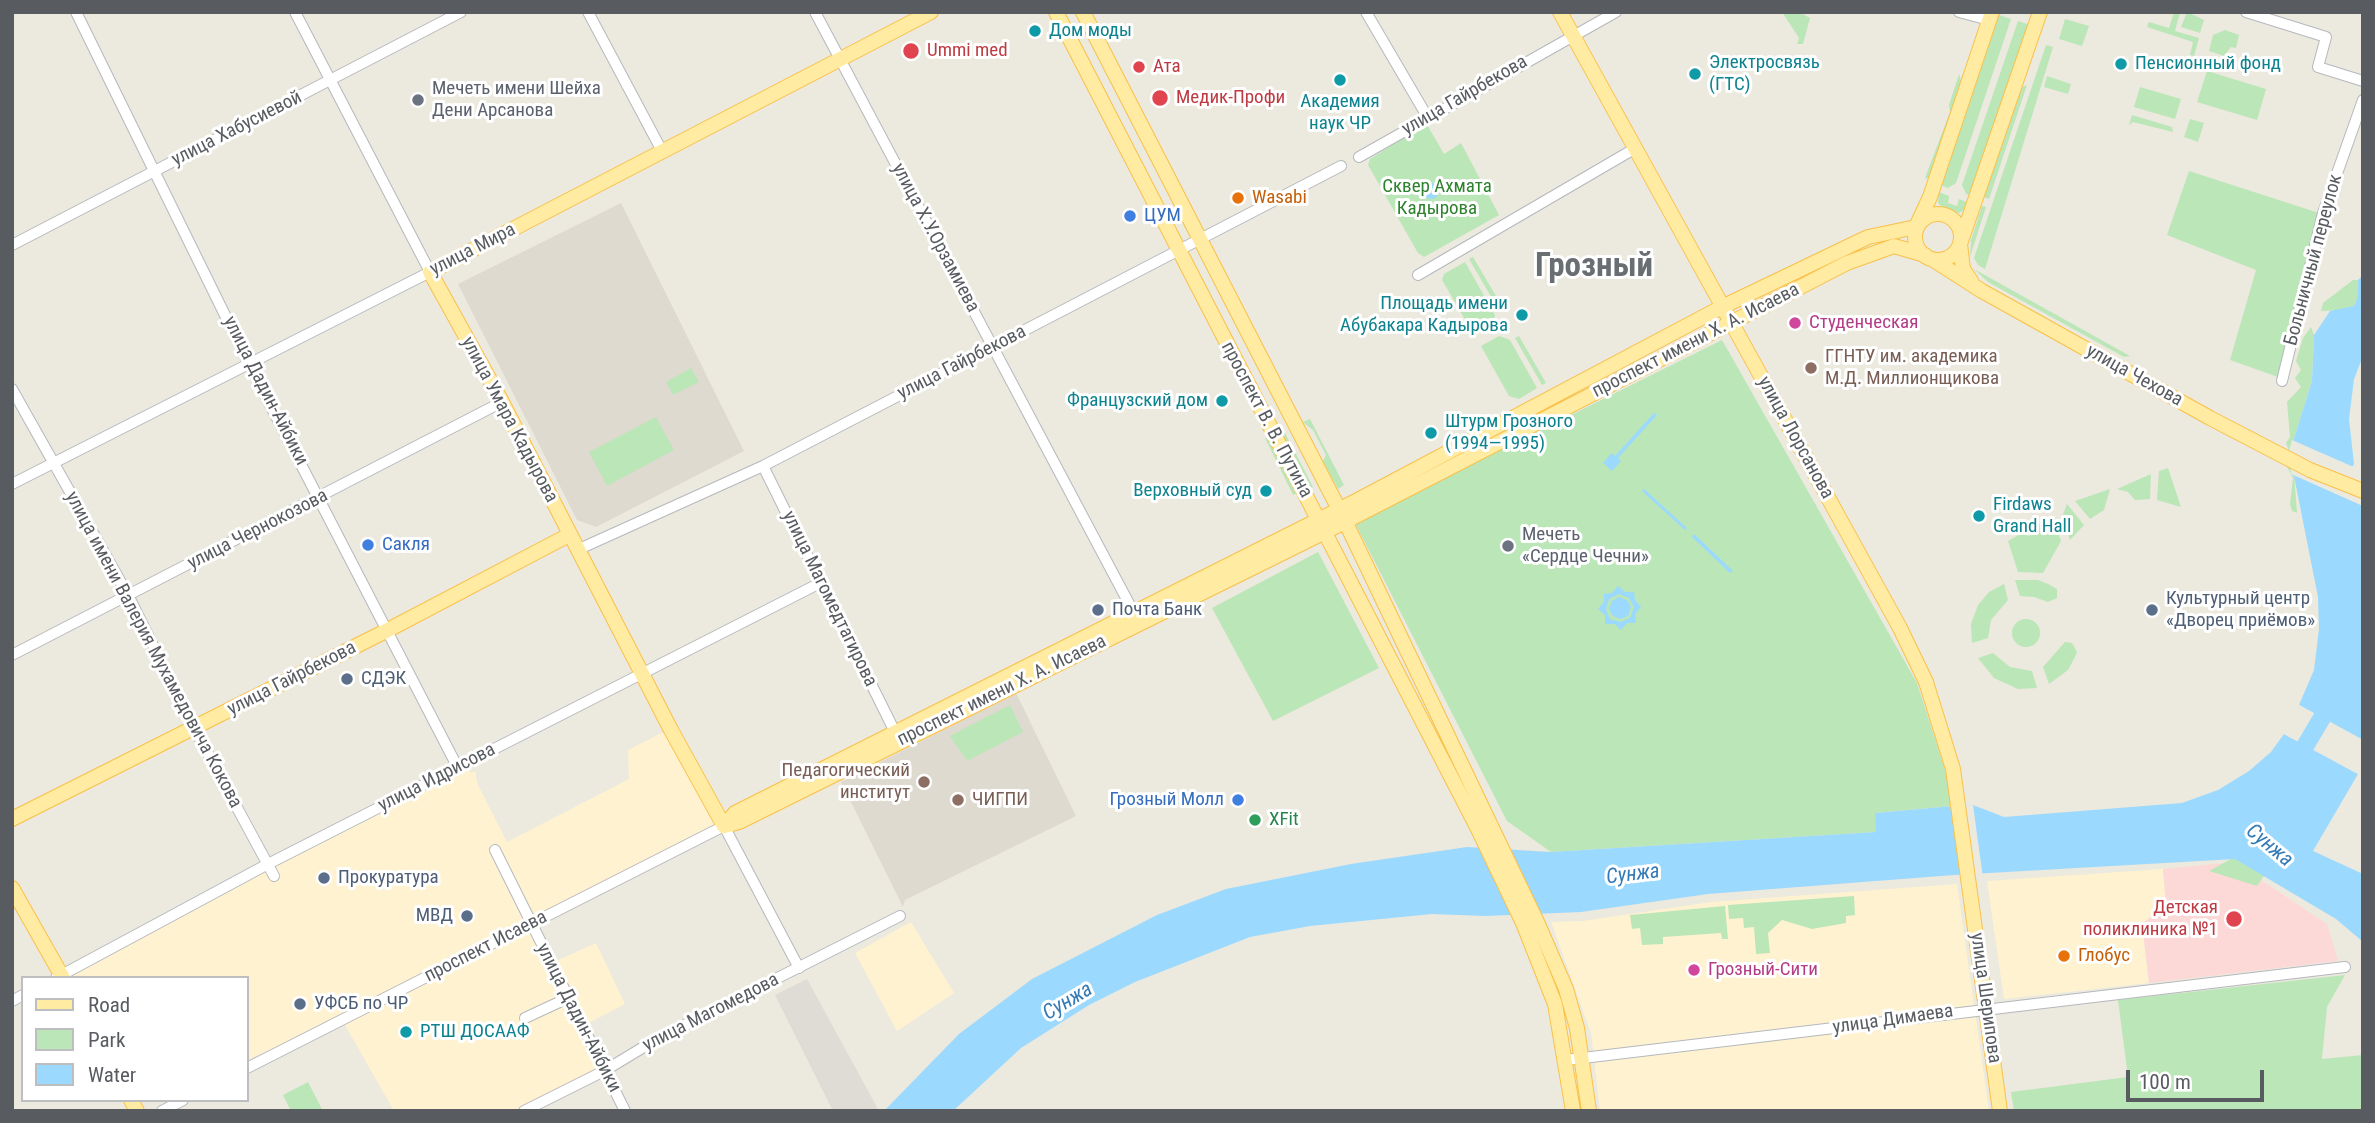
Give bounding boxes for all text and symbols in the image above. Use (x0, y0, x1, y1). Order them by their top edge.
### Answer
place label: Дом моды (1049, 20, 1132, 42)
marker: Дом моды (1027, 23, 1043, 39)
place label: Ummi med (927, 40, 1008, 62)
marker: Ummi med (901, 41, 921, 61)
street label: улица Гайрбекова (1398, 51, 1532, 141)
place label: Электросвязь (ГТС) (1709, 52, 1820, 96)
place label: Пенсионный фонд (2135, 53, 2281, 75)
place label: Ата (1153, 56, 1180, 78)
marker: Пенсионный фонд (2113, 56, 2129, 72)
marker: Ата (1131, 59, 1147, 75)
marker: Электросвязь (ГТС) (1687, 66, 1703, 82)
marker: Академия наук ЧР (1332, 72, 1348, 88)
place label: Мечеть имени Шейха Дени Арсанова (432, 78, 601, 122)
street label: улица Хабусиевой (168, 86, 306, 172)
place label: Медик-Профи (1176, 87, 1285, 109)
marker: Медик-Профи (1150, 88, 1170, 108)
place label: Академия наук ЧР (1300, 91, 1380, 135)
marker: Мечеть имени Шейха Дени Арсанова (410, 92, 426, 108)
street label: улица Х.У.Орзамиева (886, 160, 984, 316)
street label: Больничный переулок (2280, 172, 2348, 348)
park label: Сквер Ахмата Кадырова (1382, 176, 1492, 220)
place label: Wasabi (1252, 187, 1307, 209)
marker: Wasabi (1230, 190, 1246, 206)
place label: ЦУМ (1144, 205, 1181, 227)
marker: ЦУМ (1122, 208, 1138, 224)
street label: улица Мира (426, 219, 520, 281)
district label: Грозный (1535, 248, 1653, 288)
street label: проспект имени Х. А. Исаева (1589, 279, 1803, 403)
place label: Площадь имени Абубакара Кадырова (1340, 293, 1508, 337)
marker: Площадь имени Абубакара Кадырова (1514, 307, 1530, 323)
place label: Студенческая (1809, 312, 1918, 334)
street label: улица Дадин-Айбики (218, 313, 312, 469)
marker: Студенческая (1787, 315, 1803, 331)
street label: улица Гайрбекова (894, 321, 1030, 405)
street label: улица Умара Кадырова (456, 333, 562, 507)
street label: проспект В. В. Путина (1215, 338, 1317, 502)
street label: улица Чехова (2082, 340, 2186, 412)
place label: ГГНТУ им. академика М.Д. Миллионщикова (1825, 346, 1999, 390)
marker: ГГНТУ им. академика М.Д. Миллионщикова (1803, 360, 1819, 376)
street label: улица Лорсанова (1752, 373, 1838, 503)
place label: Французский дом (1067, 390, 1208, 412)
marker: Французский дом (1214, 393, 1230, 409)
place label: Штурм Грозного (1994—1995) (1445, 411, 1573, 455)
marker: Штурм Грозного (1994—1995) (1423, 425, 1439, 441)
place label: Верховный суд (1133, 480, 1252, 502)
marker: Верховный суд (1258, 483, 1274, 499)
street label: улица Чернокозова (184, 485, 332, 575)
street label: улица имени Валерия Мухамедовича Кокова (60, 488, 246, 812)
place label: Firdaws Grand Hall (1993, 494, 2071, 538)
street label: улица Магомедтагирова (777, 507, 881, 691)
marker: Firdaws Grand Hall (1971, 508, 1987, 524)
place label: Мечеть «Сердце Чечни» (1522, 524, 1649, 568)
place label: Сакля (382, 534, 430, 556)
marker: Сакля (360, 537, 376, 553)
marker: Мечеть «Сердце Чечни» (1500, 538, 1516, 554)
place label: Культурный центр «Дворец приёмов» (2166, 588, 2315, 632)
place label: Почта Банк (1112, 599, 1202, 621)
marker: Почта Банк (1090, 602, 1106, 618)
marker: Культурный центр «Дворец приёмов» (2144, 602, 2160, 618)
street label: проспект имени Х. А. Исаева (894, 630, 1110, 752)
street label: улица Гайрбекова (224, 637, 360, 721)
place label: СДЭК (361, 668, 406, 690)
marker: СДЭК (339, 671, 355, 687)
street label: улица Идрисова (375, 739, 499, 817)
place label: Педагогический институт (782, 760, 910, 804)
marker: Педагогический институт (916, 774, 932, 790)
place label: ЧИГПИ (972, 789, 1028, 811)
place label: Грозный Молл (1109, 789, 1224, 811)
marker: ЧИГПИ (950, 792, 966, 808)
marker: Грозный Молл (1230, 792, 1246, 808)
place label: XFit (1269, 809, 1299, 831)
marker: XFit (1247, 812, 1263, 828)
water label: Сунжа (2240, 819, 2298, 873)
water label: Сунжа (1605, 859, 1661, 891)
place label: Прокуратура (338, 867, 439, 889)
marker: Прокуратура (316, 870, 332, 886)
place label: Детская поликлиника №1 (2083, 897, 2218, 941)
place label: МВД (416, 905, 453, 927)
street label: проспект Исаева (421, 906, 551, 988)
marker: МВД (459, 908, 475, 924)
marker: Детская поликлиника №1 (2224, 909, 2244, 929)
street label: улица Шерипова (1965, 931, 2005, 1065)
street label: улица Дадин-Айбики (531, 940, 625, 1096)
place label: Глобус (2078, 945, 2130, 967)
marker: Глобус (2056, 948, 2072, 964)
place label: Грозный-Сити (1708, 959, 1818, 981)
marker: Грозный-Сити (1686, 962, 1702, 978)
street label: улица Магомедова (639, 969, 783, 1057)
legend (21, 976, 248, 1102)
water label: Сунжа (1039, 977, 1097, 1027)
text: Road (88, 993, 130, 1017)
place label: УФСБ по ЧР (314, 993, 408, 1015)
marker: УФСБ по ЧР (292, 996, 308, 1012)
street label: улица Димаева (1831, 1000, 1955, 1040)
place label: РТШ ДОСААФ (420, 1021, 530, 1043)
marker: РТШ ДОСААФ (398, 1024, 414, 1040)
text: Park (88, 1028, 125, 1052)
scale bar (2130, 1056, 2268, 1100)
text: Water (88, 1063, 136, 1087)
text: 100 m (2139, 1070, 2191, 1094)

